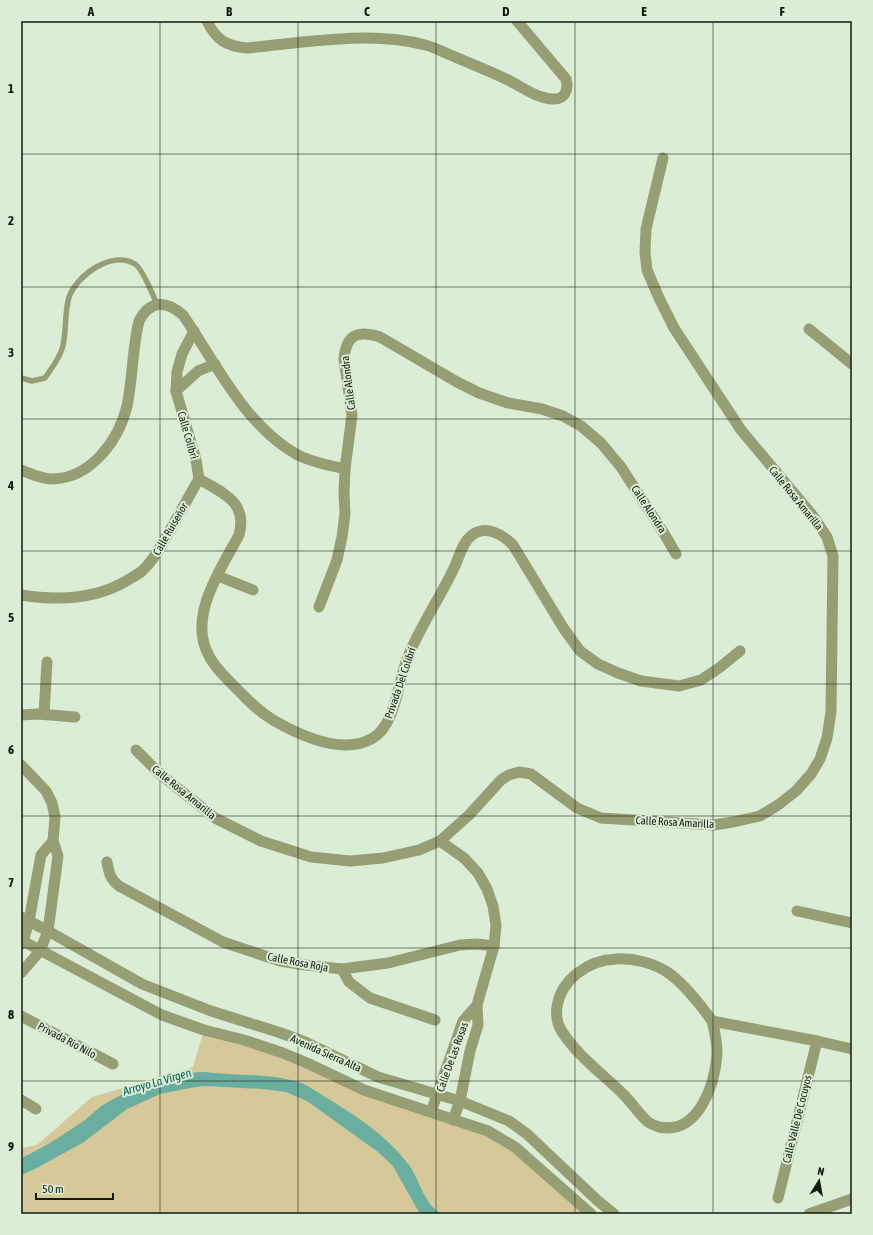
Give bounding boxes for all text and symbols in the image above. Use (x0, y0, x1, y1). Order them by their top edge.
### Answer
text: A (87, 4, 95, 19)
text: B (226, 4, 233, 19)
text: C (364, 4, 370, 19)
text: D (502, 4, 510, 19)
text: E (641, 4, 647, 19)
text: F (779, 4, 785, 19)
text: 1 (8, 81, 14, 96)
text: 2 (8, 213, 14, 228)
text: 3 (8, 345, 14, 360)
street label: Calle Alondra (339, 355, 357, 411)
street label: Calle Colibrí (176, 410, 201, 461)
street label: Calle Rosa Amarilla (767, 464, 825, 532)
text: 4 (7, 478, 14, 493)
street label: Calle Alondra (629, 483, 669, 535)
street label: Calle Ruiseñor (150, 500, 190, 557)
text: 5 (8, 610, 14, 625)
street label: Privada Del Colibrí (382, 645, 418, 720)
text: 6 (8, 742, 14, 757)
street label: Calle Rosa Amarilla (150, 763, 218, 821)
street label: Calle Rosa Amarilla (635, 814, 715, 830)
text: 7 (8, 875, 14, 890)
street label: Calle Rosa Roja (267, 950, 329, 974)
text: 8 (8, 1007, 14, 1022)
street label: Privada Río Nilo (36, 1020, 98, 1060)
street label: Calle De Las Rosas (434, 1020, 470, 1093)
street label: Avenida Sierra Alta (289, 1032, 363, 1074)
water label: Arroyo La Virgen (120, 1065, 193, 1099)
street label: Calle Valle De Cocuyos (780, 1074, 814, 1164)
text: 9 (8, 1139, 14, 1154)
north arrow (799, 1161, 839, 1201)
text: N (817, 1165, 825, 1178)
scale bar (36, 1175, 113, 1201)
text: 50 m (42, 1182, 64, 1196)

